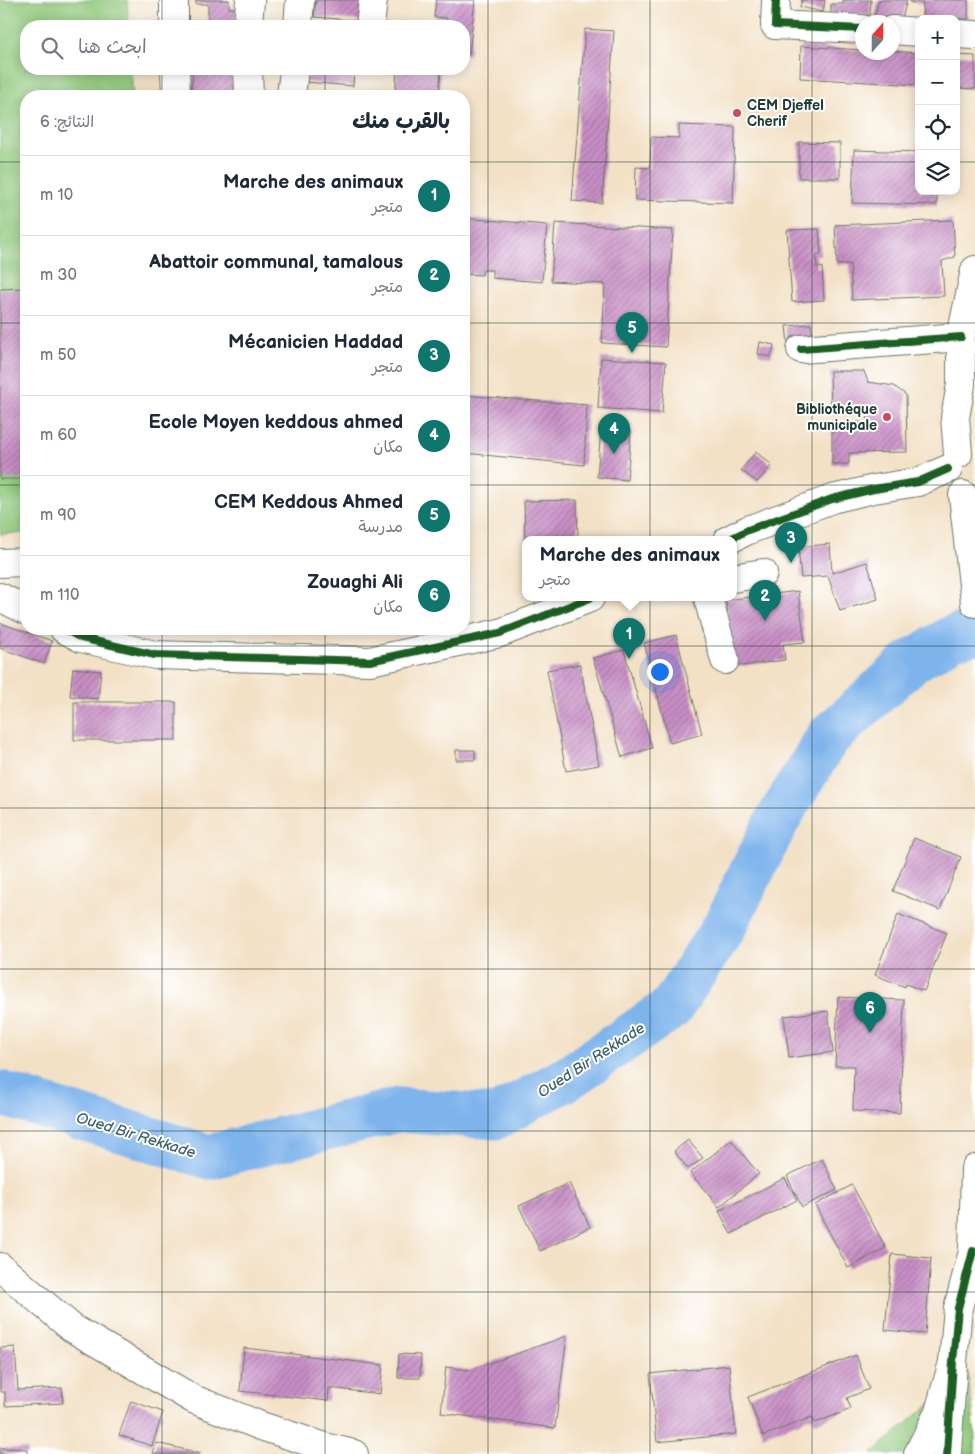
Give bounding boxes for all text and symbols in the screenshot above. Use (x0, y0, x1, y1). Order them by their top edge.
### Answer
north arrow (855, 15, 900, 60)
map controls (915, 15, 960, 195)
button: + (915, 15, 960, 60)
search box (20, 20, 470, 75)
icon: search (38, 34, 66, 62)
text: ابحث هنا (78, 36, 147, 59)
button: − (915, 60, 960, 105)
place label: CEM Djeffel Cherif (747, 97, 824, 130)
button: locate (915, 105, 960, 150)
marker: CEM Djeffel Cherif (731, 107, 743, 119)
text: بالقرب منك (352, 109, 450, 134)
text: النتائج: 6 (40, 113, 94, 132)
button: layers (915, 150, 960, 195)
text: Marche des animaux (223, 171, 403, 194)
text: 10 m (40, 186, 73, 205)
text: 1 (431, 186, 437, 205)
text: متجر (372, 198, 403, 217)
text: Abattoir communal, tamalous (149, 251, 403, 274)
text: 30 m (40, 266, 77, 285)
text: 2 (429, 266, 439, 285)
text: متجر (372, 278, 403, 297)
pin: 5 (616, 312, 648, 353)
text: Mécanicien Haddad (228, 331, 403, 354)
text: 50 m (40, 346, 76, 365)
text: 3 (429, 346, 439, 365)
text: متجر (372, 358, 403, 377)
place label: Bibliothéque municipale (796, 401, 877, 434)
text: Ecole Moyen keddous ahmed (148, 411, 403, 434)
marker: Bibliothéque municipale (881, 411, 893, 423)
pin: 4 (598, 413, 630, 454)
text: 60 m (40, 426, 77, 445)
text: 4 (429, 426, 439, 445)
text: مكان (373, 438, 403, 457)
text: CEM Keddous Ahmed (214, 491, 403, 514)
text: 90 m (40, 506, 76, 525)
text: 5 (429, 506, 439, 525)
text: مدرسة (358, 518, 403, 537)
pin: 3 (775, 522, 807, 563)
popup (522, 536, 737, 601)
text: Marche des animaux (539, 544, 720, 567)
text: Zouaghi Ali (307, 571, 403, 594)
text: متجر (539, 571, 571, 590)
pin: 2 (749, 580, 781, 621)
text: 110 m (40, 586, 79, 605)
text: 6 (429, 586, 439, 605)
text: مكان (373, 598, 403, 617)
pin: 1 (613, 618, 645, 659)
your location (647, 659, 673, 685)
pin: 6 (854, 992, 886, 1033)
water label: Oued Bir Rekkade (534, 1019, 649, 1102)
water label: Oued Bir Rekkade (74, 1108, 198, 1163)

